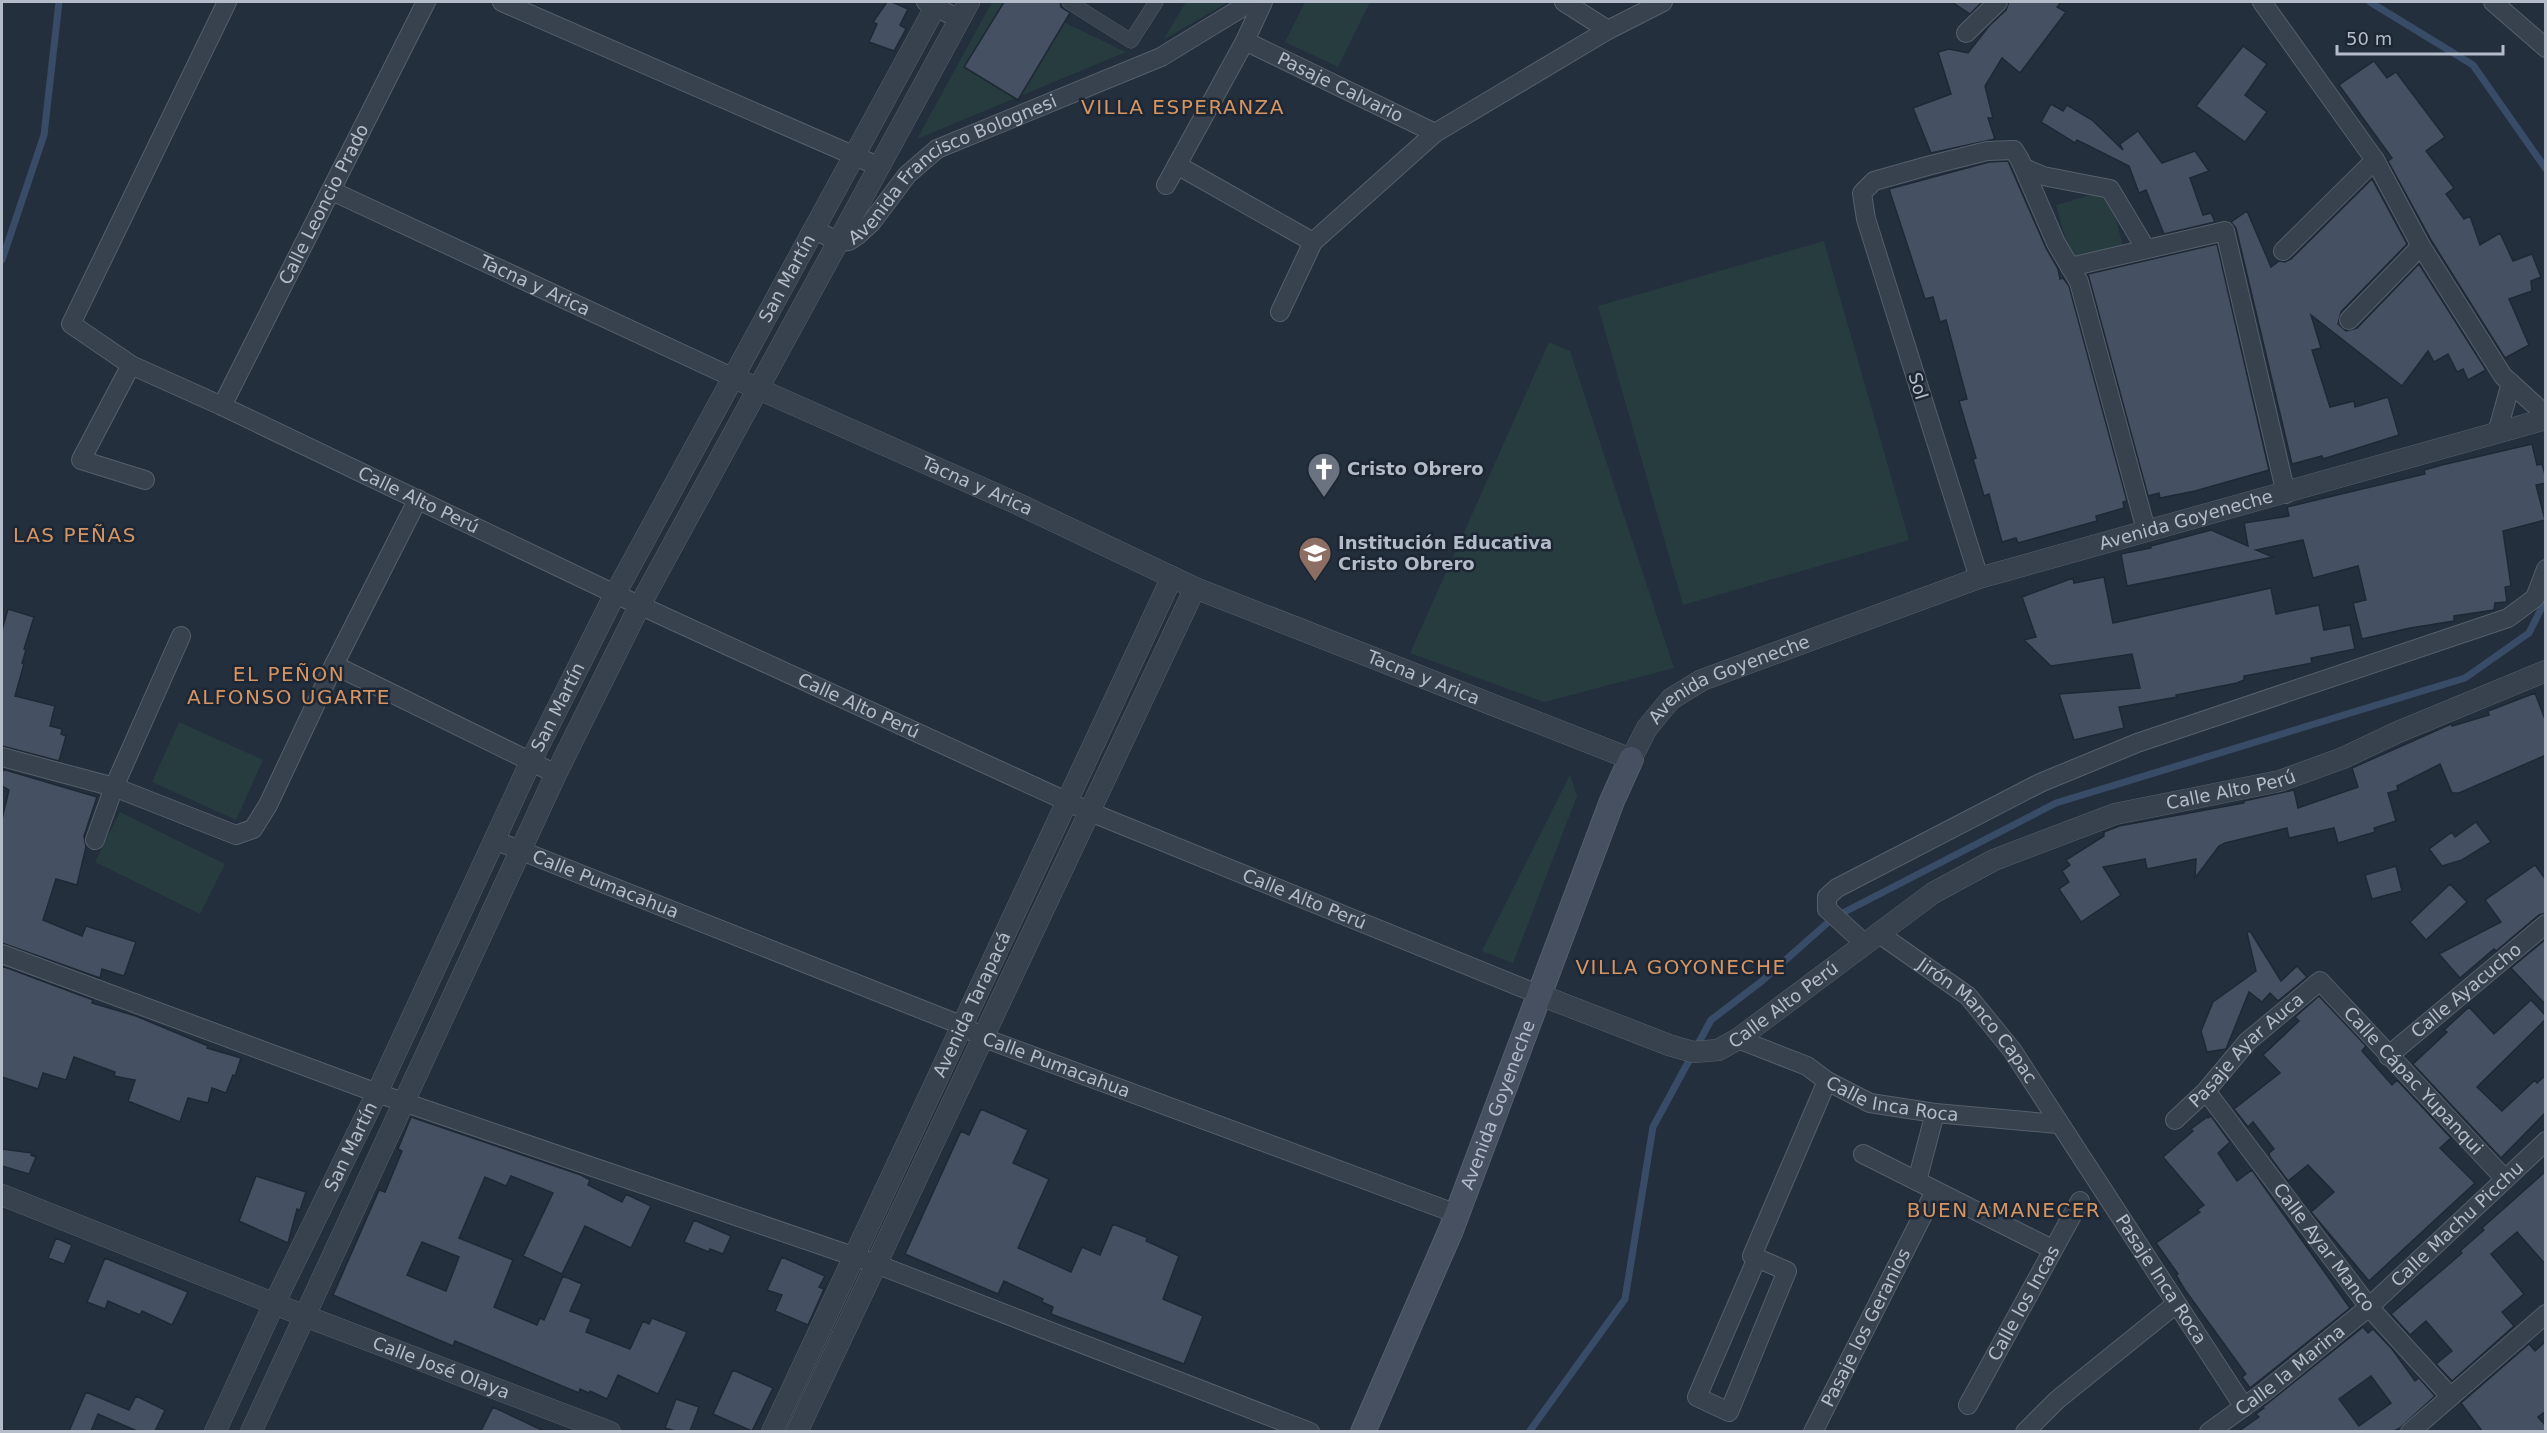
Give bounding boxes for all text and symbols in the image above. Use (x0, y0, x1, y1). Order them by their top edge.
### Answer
scale bar (2337, 18, 2504, 56)
text: 50 m (2346, 28, 2392, 49)
street label: Pasaje Calvario (1274, 47, 1407, 126)
street label: Avenida Francisco Bolognesi (844, 90, 1060, 248)
district label: VILLA ESPERANZA (1081, 95, 1285, 119)
street label: Calle Leoncio Prado (274, 120, 373, 288)
street label: San Martín (754, 231, 819, 326)
street label: Tacna y Arica (476, 250, 594, 320)
street label: Sol (1904, 370, 1933, 402)
street label: Tacna y Arica (918, 451, 1036, 519)
church icon: Cristo Obrero (1306, 451, 1342, 498)
place label: Cristo Obrero (1347, 458, 1484, 479)
street label: Calle Alto Perú (355, 462, 483, 537)
street label: Avenida Goyeneche (2097, 485, 2275, 554)
district label: LAS PEÑAS (13, 523, 137, 547)
place label: Institución Educativa Cristo Obrero (1338, 532, 1552, 574)
school or university icon: Institución Educativa Cristo Obrero (1297, 535, 1333, 582)
street label: Avenida Goyeneche (1644, 630, 1812, 728)
street label: Tacna y Arica (1363, 645, 1483, 709)
street label: San Martín (526, 659, 589, 755)
district label: EL PEÑON ALFONSO UGARTE (187, 662, 391, 709)
street label: Calle Alto Perú (795, 668, 923, 742)
street label: Calle Alto Perú (2164, 765, 2298, 814)
street label: Calle Pumacahua (529, 845, 682, 922)
street label: Calle Alto Perú (1240, 864, 1370, 933)
street label: Avenida Tarapacá (928, 928, 1015, 1081)
street label: Calle Ayacucho (2407, 938, 2525, 1042)
street label: Jirón Manco Capac (1913, 953, 2042, 1087)
district label: VILLA GOYONECHE (1575, 955, 1787, 979)
street label: Calle Alto Perú (1725, 957, 1842, 1052)
street label: Pasaje Ayar Auca (2184, 988, 2308, 1112)
street label: Calle Cápac Yupanqui (2340, 1002, 2488, 1159)
street label: Avenida Goyeneche (1456, 1017, 1539, 1192)
street label: Calle Pumacahua (980, 1027, 1133, 1101)
street label: Calle Inca Roca (1823, 1071, 1959, 1125)
street label: San Martín (320, 1098, 381, 1195)
street label: Calle Machu Picchu (2386, 1157, 2527, 1291)
street label: Calle Ayar Manco (2269, 1179, 2380, 1315)
district label: BUEN AMANECER (1907, 1198, 2101, 1222)
street label: Pasaje Inca Roca (2112, 1210, 2211, 1348)
street label: Calle los Incas (1983, 1242, 2064, 1365)
street label: Pasaje los Geranios (1817, 1245, 1914, 1410)
street label: Calle la Marina (2231, 1320, 2349, 1419)
street label: Calle José Olaya (370, 1332, 513, 1403)

